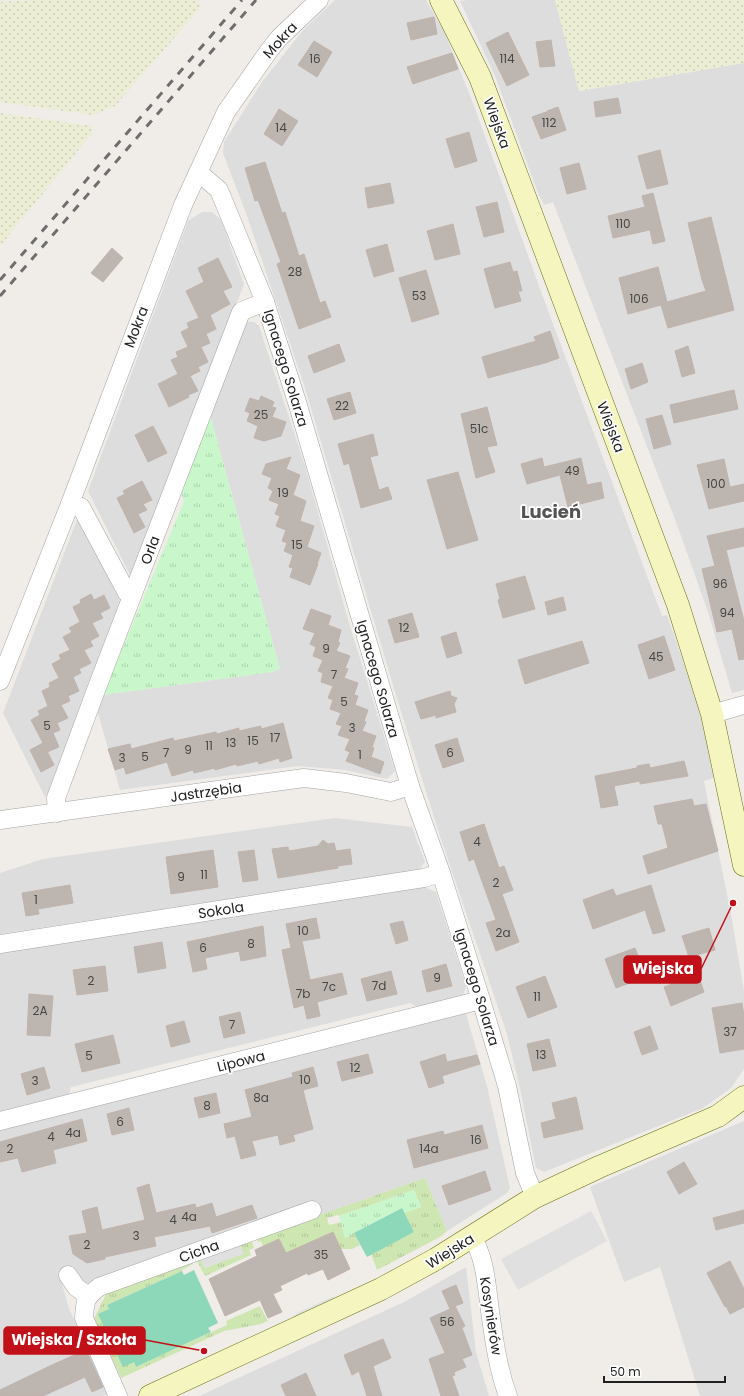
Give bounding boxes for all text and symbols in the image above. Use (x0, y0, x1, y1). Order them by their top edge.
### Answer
street label: Mokra (258, 17, 302, 63)
house number: 16 (309, 50, 321, 67)
house number: 114 (499, 50, 515, 67)
street label: Wiejska (478, 95, 516, 151)
house number: 112 (542, 114, 556, 131)
house number: 14 (275, 119, 287, 136)
house number: 110 (615, 215, 631, 232)
house number: 28 (288, 263, 302, 280)
house number: 53 (412, 287, 426, 304)
house number: 106 (630, 290, 649, 307)
street label: Mokra (119, 303, 153, 351)
street label: Ignacego Solarza (259, 307, 313, 429)
house number: 22 (335, 397, 349, 414)
street label: Wiejska (592, 399, 630, 455)
house number: 25 (254, 406, 268, 423)
house number: 51c (470, 420, 488, 437)
house number: 49 (564, 462, 580, 479)
house number: 100 (707, 475, 725, 492)
house number: 19 (277, 484, 289, 501)
district label: Lucień (521, 499, 581, 524)
street label: Orla (135, 533, 165, 567)
house number: 15 (291, 536, 303, 553)
house number: 96 (712, 575, 728, 592)
house number: 94 (719, 604, 735, 621)
street label: Ignacego Solarza (352, 618, 404, 740)
house number: 12 (399, 619, 409, 636)
house number: 9 (322, 640, 330, 657)
house number: 45 (648, 648, 664, 665)
house number: 7 (331, 666, 338, 683)
house number: 5 (340, 693, 348, 710)
house number: 5 (43, 717, 51, 734)
house number: 3 (348, 719, 356, 736)
house number: 17 (270, 729, 281, 746)
house number: 15 (247, 732, 259, 749)
house number: 13 (226, 734, 236, 751)
house number: 11 (205, 737, 213, 754)
house number: 9 (184, 741, 192, 758)
house number: 7 (163, 744, 170, 761)
house number: 6 (446, 744, 454, 761)
house number: 1 (358, 746, 362, 763)
house number: 5 (141, 748, 149, 765)
house number: 3 (118, 749, 126, 766)
street label: Jastrzębia (169, 777, 243, 807)
house number: 4 (473, 833, 481, 850)
house number: 11 (200, 866, 208, 883)
house number: 9 (177, 868, 185, 885)
house number: 2 (493, 874, 500, 891)
house number: 1 (34, 891, 38, 908)
street label: Sokola (197, 897, 245, 923)
house number: 10 (297, 922, 309, 939)
house number: 2a (495, 924, 511, 941)
street label: Ignacego Solarza (450, 926, 504, 1048)
house number: 8 (247, 935, 255, 952)
house number: 6 (199, 939, 207, 956)
callout: Wiejska (624, 956, 701, 983)
text: Wiejska (632, 958, 694, 979)
house number: 9 (433, 969, 441, 986)
house number: 2 (88, 972, 95, 989)
house number: 7d (372, 977, 386, 994)
house number: 7c (322, 978, 336, 995)
house number: 7b (296, 985, 310, 1002)
house number: 11 (533, 988, 541, 1005)
house number: 2A (33, 1002, 48, 1019)
house number: 7 (229, 1016, 236, 1033)
house number: 37 (723, 1023, 737, 1040)
street label: Lipowa (215, 1045, 267, 1077)
house number: 13 (536, 1046, 546, 1063)
house number: 5 (85, 1047, 93, 1064)
house number: 12 (350, 1059, 360, 1076)
house number: 10 (299, 1071, 311, 1088)
house number: 3 (31, 1072, 39, 1089)
house number: 8a (253, 1089, 269, 1106)
house number: 8 (203, 1097, 211, 1114)
house number: 6 (116, 1113, 124, 1130)
house number: 4a (65, 1124, 81, 1141)
house number: 4 (47, 1128, 55, 1145)
house number: 16 (470, 1131, 482, 1148)
house number: 2 (7, 1140, 14, 1157)
house number: 14a (419, 1140, 439, 1157)
house number: 4a (181, 1208, 197, 1225)
house number: 4 (169, 1211, 177, 1228)
house number: 3 (132, 1227, 140, 1244)
street label: Wiejska (422, 1228, 478, 1274)
street label: Cicha (176, 1235, 222, 1267)
house number: 2 (84, 1236, 91, 1253)
house number: 35 (314, 1246, 328, 1263)
street label: Kosynierów (475, 1275, 507, 1357)
house number: 56 (439, 1313, 455, 1330)
callout: Wiejska / Szkoła (4, 1327, 145, 1354)
text: Wiejska / Szkoła (11, 1329, 137, 1350)
scale bar (604, 1358, 725, 1384)
text: 50 m (610, 1363, 641, 1380)

